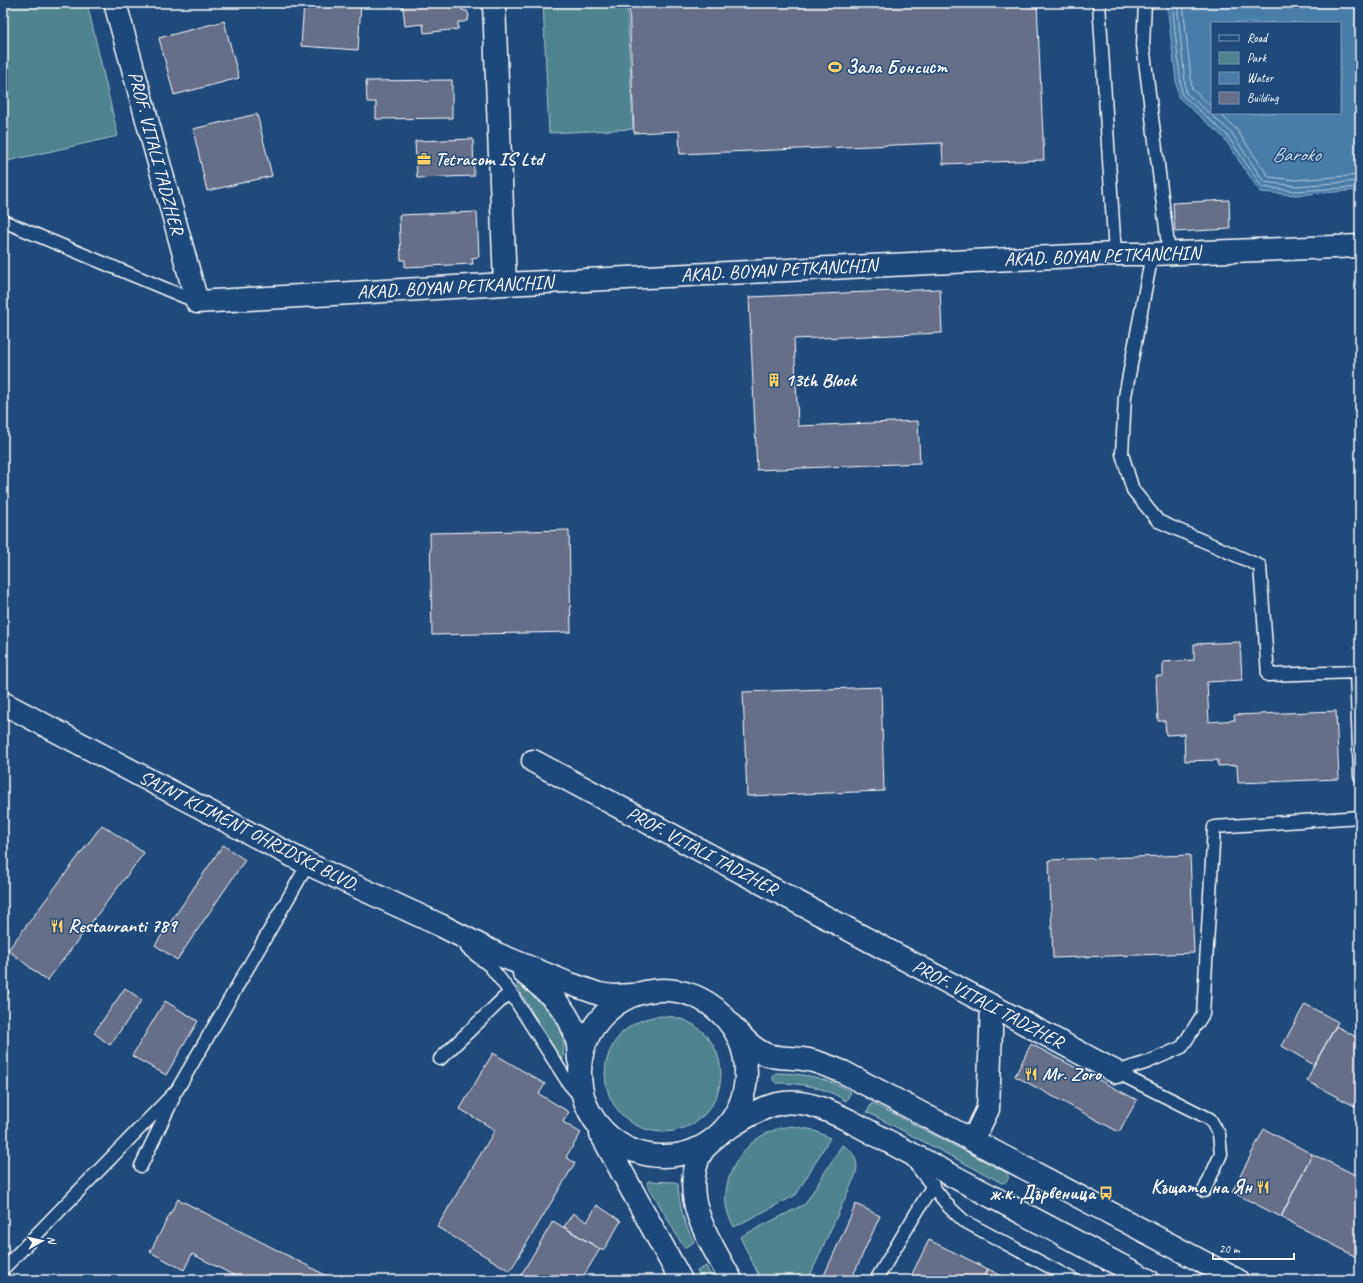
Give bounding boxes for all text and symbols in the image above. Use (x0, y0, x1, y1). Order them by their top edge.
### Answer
legend (1211, 22, 1341, 114)
text: Road (1247, 30, 1269, 46)
text: Park (1247, 50, 1268, 66)
place label: Зала Бонсист (846, 55, 949, 79)
sports icon: Зала Бонсист (827, 59, 843, 75)
street label: PROF. VITALI TADZHER (123, 69, 190, 239)
text: Water (1247, 70, 1275, 86)
text: Building (1247, 90, 1279, 106)
water label: Baroko (1272, 142, 1323, 167)
place label: Tetracom IS Ltd (435, 147, 546, 171)
office icon: Tetracom IS Ltd (416, 151, 432, 167)
street label: AKAD. BOYAN PETKANCHIN (1004, 240, 1203, 271)
street label: AKAD. BOYAN PETKANCHIN (680, 253, 880, 287)
street label: AKAD. BOYAN PETKANCHIN (356, 270, 556, 304)
place label: 13th Block (785, 368, 858, 392)
building icon: 13th Block (766, 372, 782, 388)
street label: SAINT KLIMENT OHRIDSKI BLVD. (135, 765, 363, 897)
street label: PROF. VITALI TADZHER (622, 801, 784, 902)
place label: Restauranti 789 (68, 914, 179, 938)
restaurant icon: Restauranti 789 (49, 918, 65, 934)
street label: PROF. VITALI TADZHER (908, 954, 1070, 1055)
place label: Mr. Zoro (1042, 1062, 1103, 1086)
restaurant icon: Mr. Zoro (1023, 1066, 1039, 1082)
place label: Къщата на Ян (1151, 1175, 1254, 1199)
restaurant icon: Къщата на Ян (1255, 1179, 1271, 1195)
place label: ж.к. Дървеница (990, 1181, 1097, 1205)
bus stop icon: ж.к. Дървеница (1098, 1185, 1114, 1201)
north arrow (22, 1221, 62, 1261)
text: N (44, 1235, 60, 1246)
scale bar (1213, 1235, 1294, 1261)
text: 20 m (1219, 1241, 1241, 1257)

